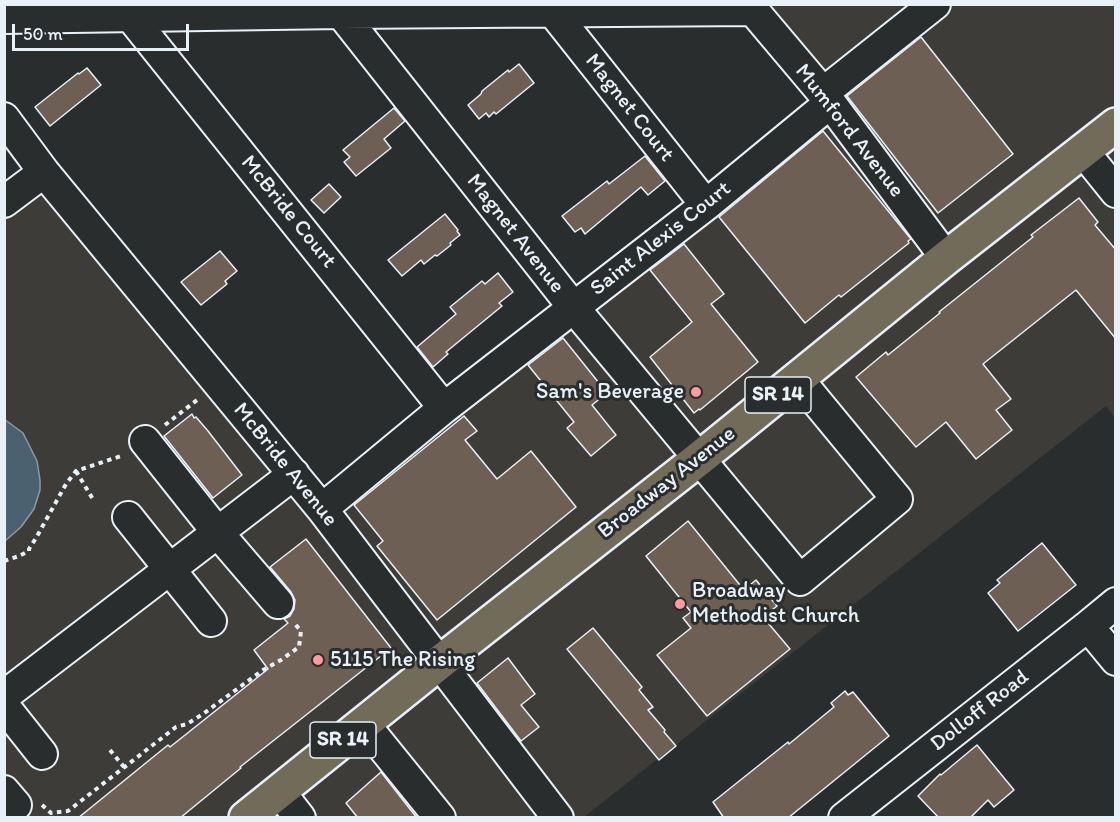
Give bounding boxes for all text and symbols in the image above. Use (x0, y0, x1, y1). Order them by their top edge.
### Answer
scale bar (15, 12, 192, 50)
text: 50 m (23, 23, 63, 45)
street label: Magnet Court (579, 49, 679, 167)
street label: Mumford Avenue (789, 59, 909, 203)
street label: McBride Court (235, 150, 341, 274)
street label: Magnet Avenue (460, 169, 570, 299)
street label: Saint Alexis Court (585, 176, 737, 302)
road number: SR 14 (745, 377, 811, 413)
place label: Sam's Beverage (536, 379, 684, 405)
marker: Sam's Beverage (689, 385, 703, 399)
street label: McBride Avenue (227, 398, 343, 532)
street label: Broadway Avenue (593, 421, 741, 545)
place label: Broadway Methodist Church (692, 578, 860, 630)
marker: Broadway Methodist Church (673, 597, 687, 611)
place label: 5115 The Rising (330, 647, 475, 673)
marker: 5115 The Rising (311, 653, 325, 667)
street label: Dolloff Road (925, 664, 1035, 758)
road number: SR 14 (310, 722, 376, 758)

